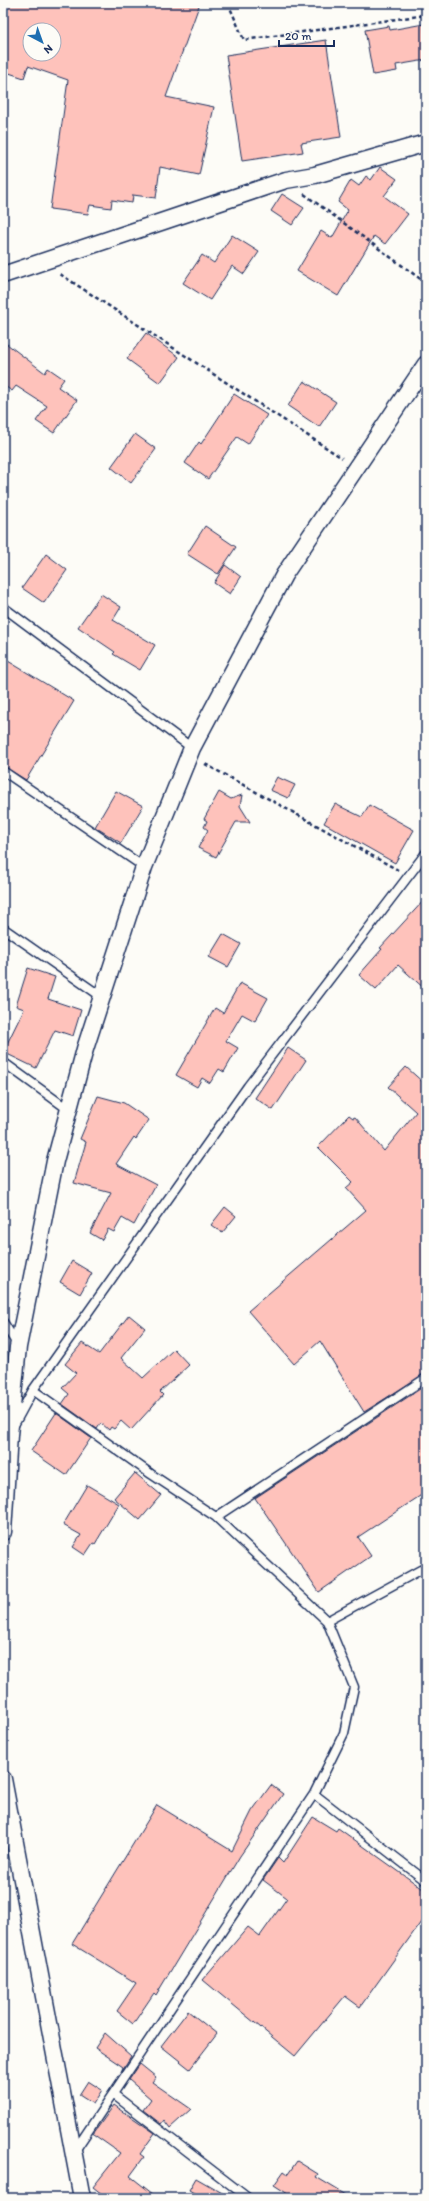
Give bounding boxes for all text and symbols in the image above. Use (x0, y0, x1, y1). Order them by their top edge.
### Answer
north arrow (22, 22, 62, 62)
scale bar (279, 22, 334, 48)
text: 20 m (285, 29, 312, 43)
text: N (41, 42, 55, 57)

